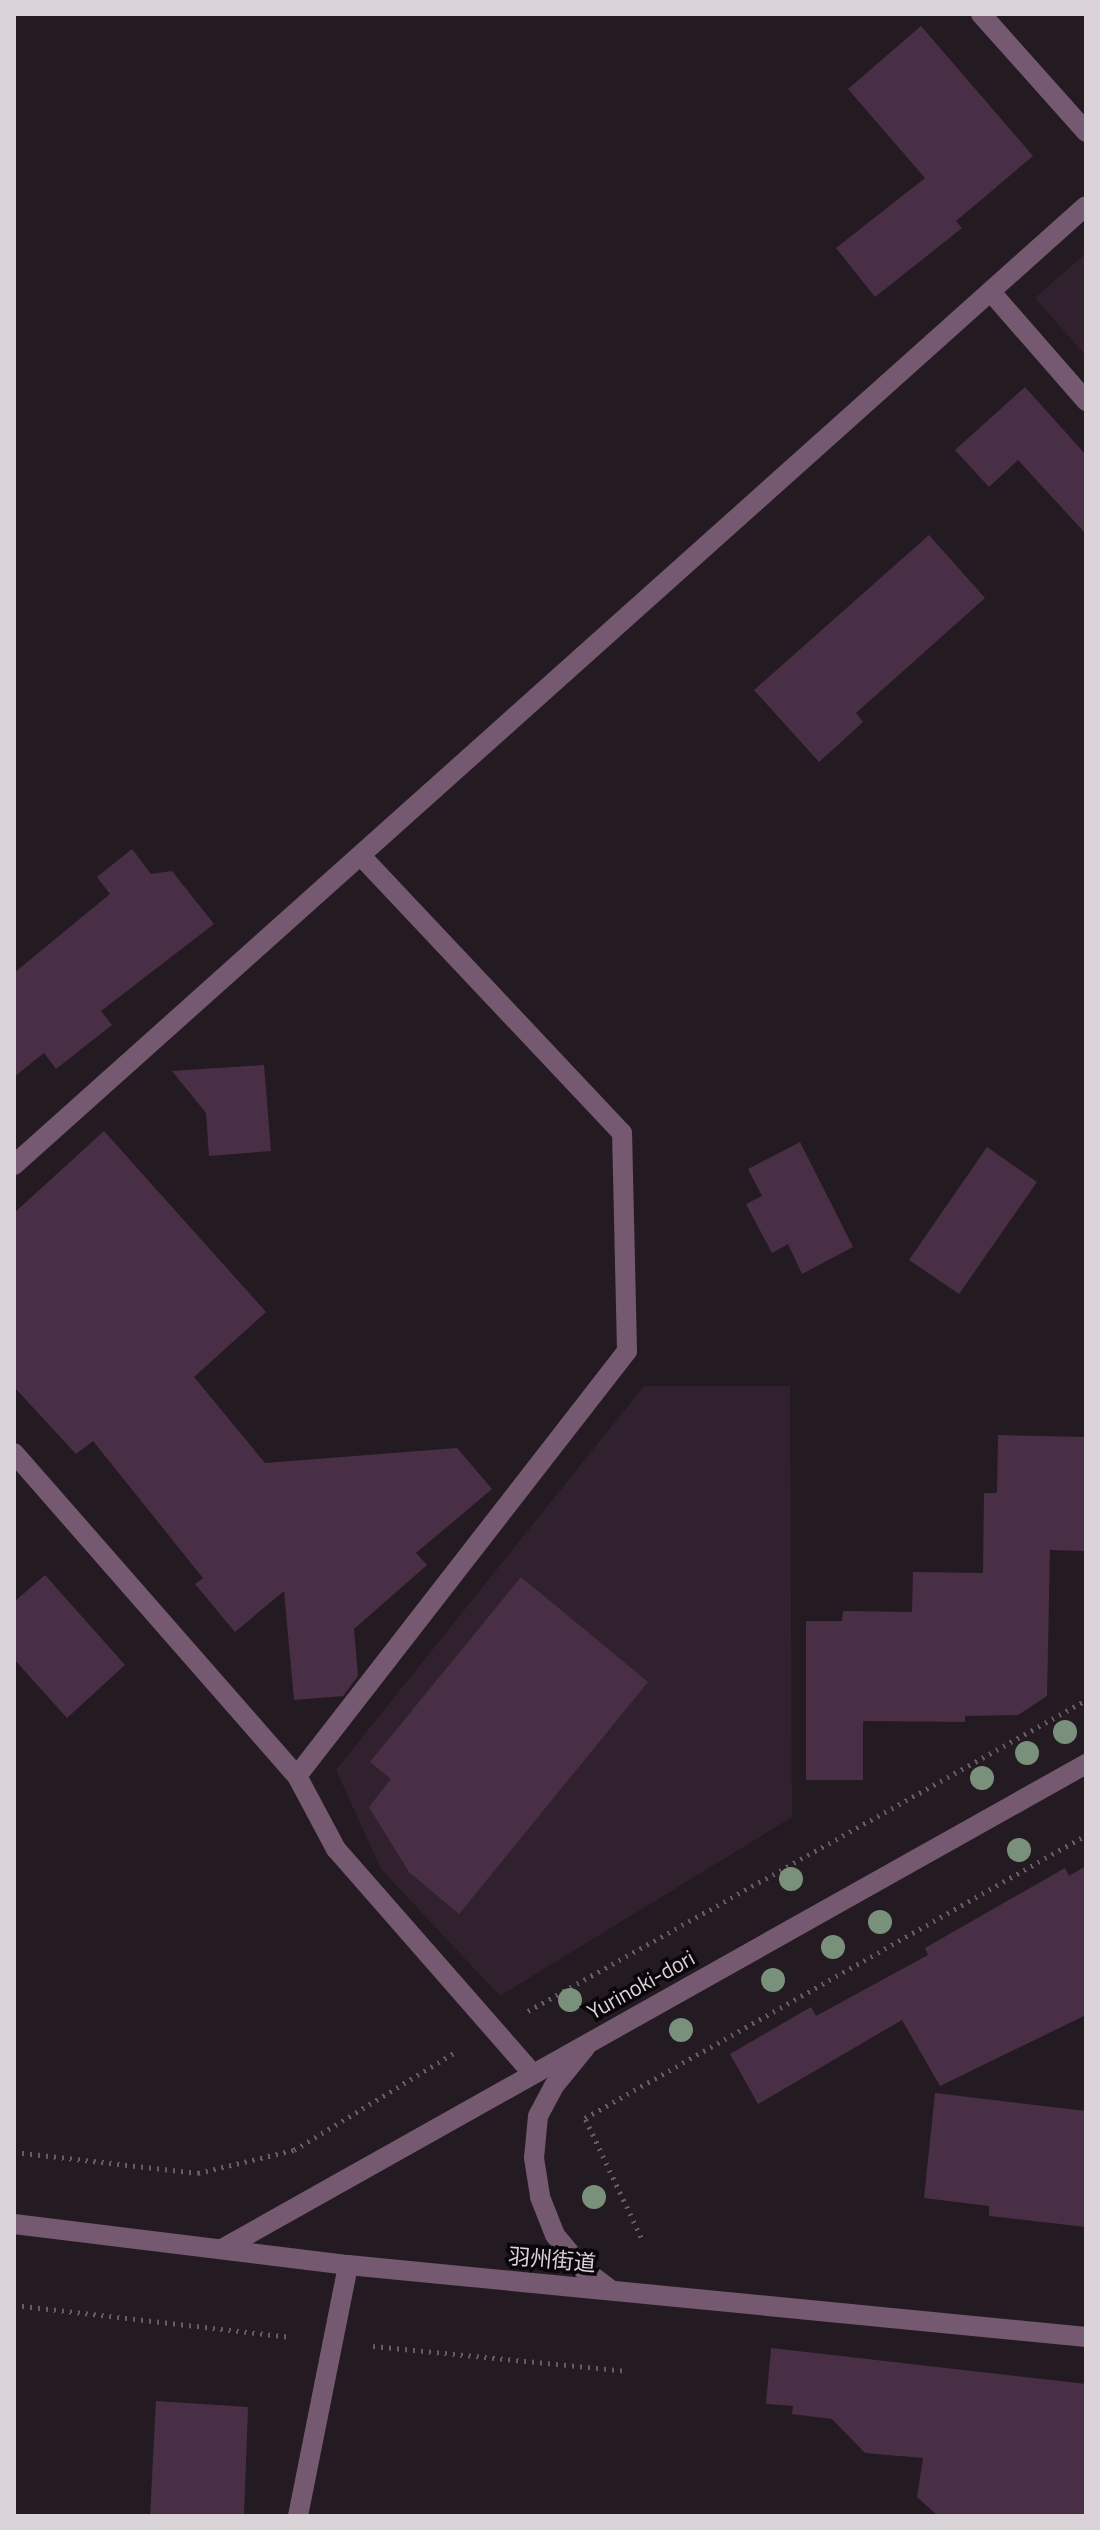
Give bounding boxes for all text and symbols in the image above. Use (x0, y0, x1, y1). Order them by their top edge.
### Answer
street label: Yurinoki-dori (583, 1945, 699, 2025)
street label: 羽州街道 (507, 2243, 597, 2277)

